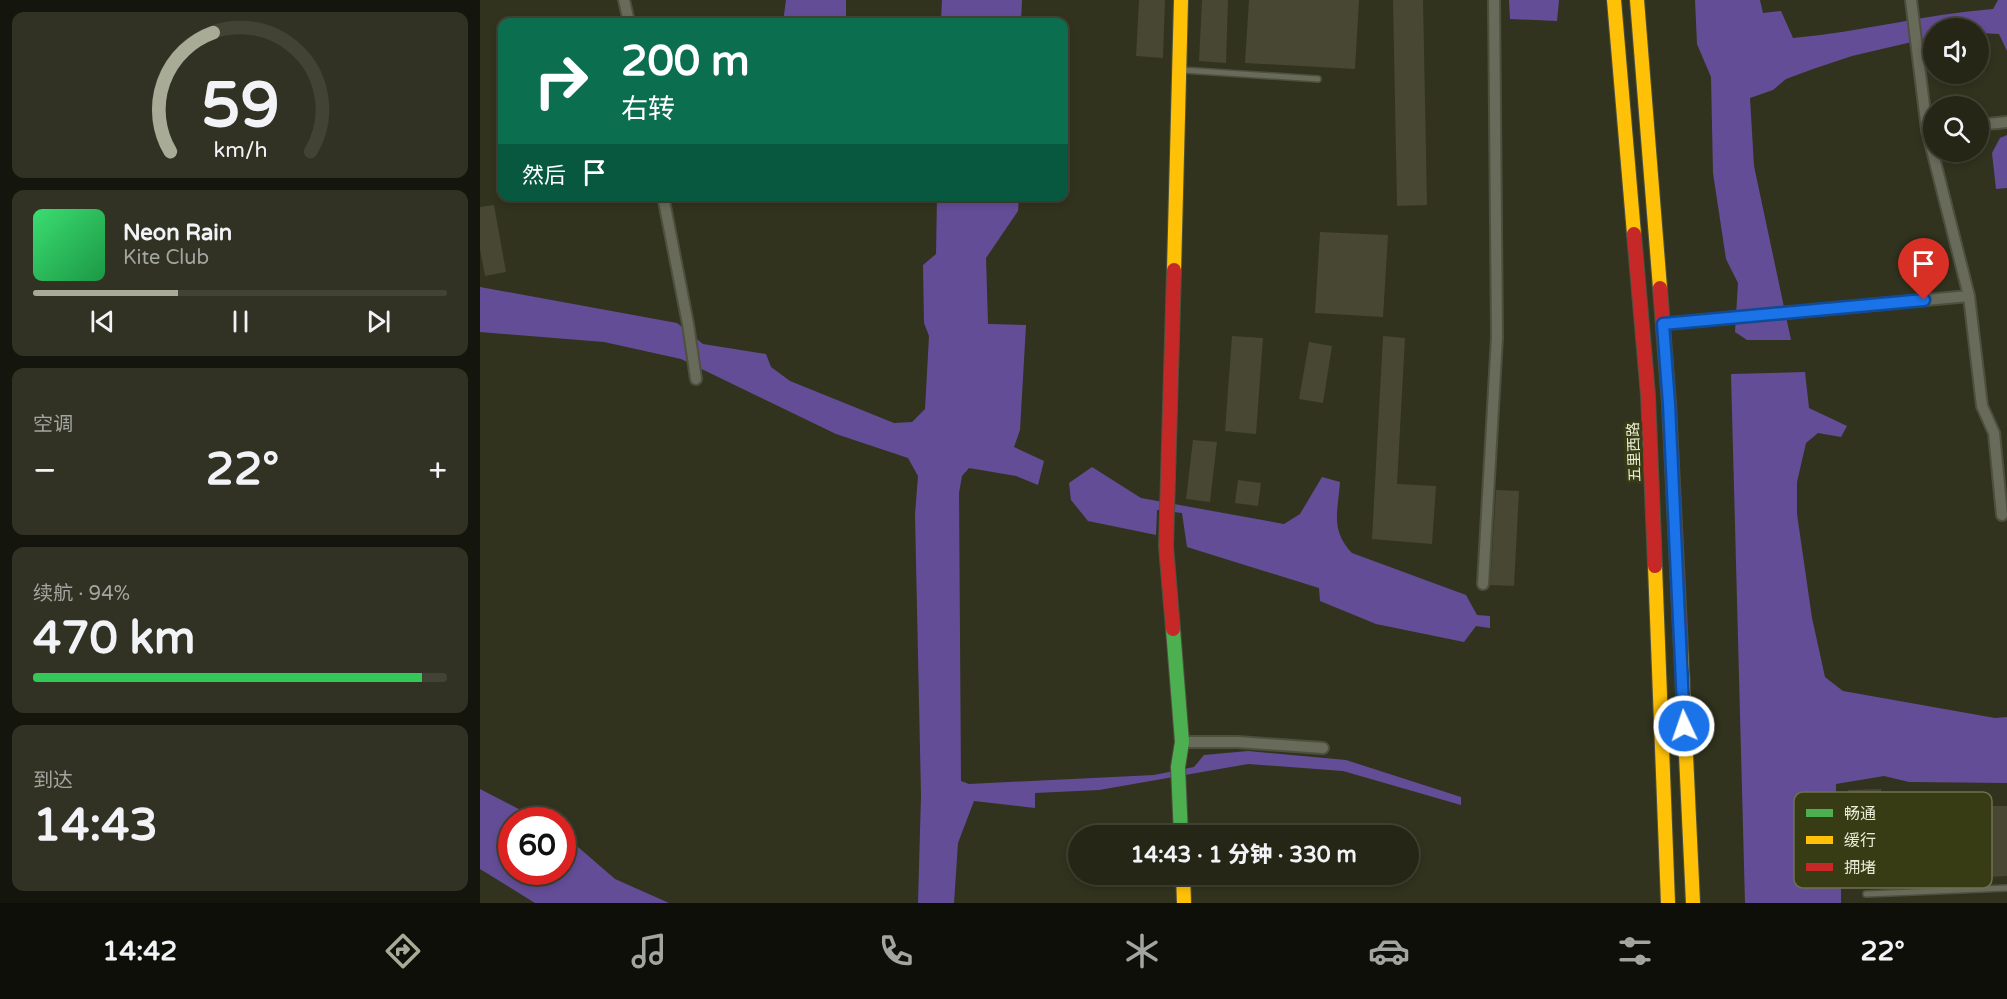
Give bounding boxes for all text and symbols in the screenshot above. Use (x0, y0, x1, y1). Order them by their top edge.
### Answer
map controls (1923, 18, 1989, 162)
button: sound (1923, 18, 1989, 84)
text: 200 m (621, 36, 750, 87)
icon: right (522, 42, 600, 120)
text: 59 (201, 69, 279, 144)
text: 右转 (621, 93, 675, 126)
button: search (1923, 96, 1989, 162)
text: km/h (213, 137, 267, 163)
icon: arrive (578, 156, 611, 189)
text: 然后 (522, 163, 566, 189)
text: Neon Rain (123, 220, 232, 246)
pin (1898, 238, 1949, 300)
text: Kite Club (123, 246, 209, 270)
icon: arrive (1907, 247, 1940, 280)
icon: previous (86, 305, 119, 338)
icon: pause (224, 305, 257, 338)
icon: next (362, 305, 395, 338)
text: 空调 (33, 413, 73, 437)
street label: 五里西路 (1624, 422, 1644, 482)
text: 22° (206, 443, 279, 497)
text: − (33, 451, 57, 490)
text: + (428, 451, 447, 490)
text: 续航 · 94% (33, 582, 130, 606)
text: 470 km (33, 612, 195, 666)
position arrow (1652, 694, 1716, 758)
text: 到达 (33, 769, 73, 793)
legend (1794, 792, 1992, 888)
text: 14:43 (33, 799, 158, 853)
text: 畅通 (1844, 804, 1876, 824)
speed limit sign: 60 (498, 807, 576, 885)
text: 缓行 (1844, 831, 1876, 851)
text: 14:43 · 1 分钟 · 330 m (1130, 842, 1357, 868)
text: 拥堵 (1844, 858, 1876, 878)
icon: directions (382, 930, 424, 972)
icon: music (628, 930, 670, 972)
icon: phone (875, 930, 917, 972)
icon: climate (1121, 930, 1163, 972)
icon: car (1368, 930, 1410, 972)
icon: filters (1614, 930, 1656, 972)
text: 14:42 (102, 935, 177, 968)
text: 22° (1861, 935, 1905, 968)

